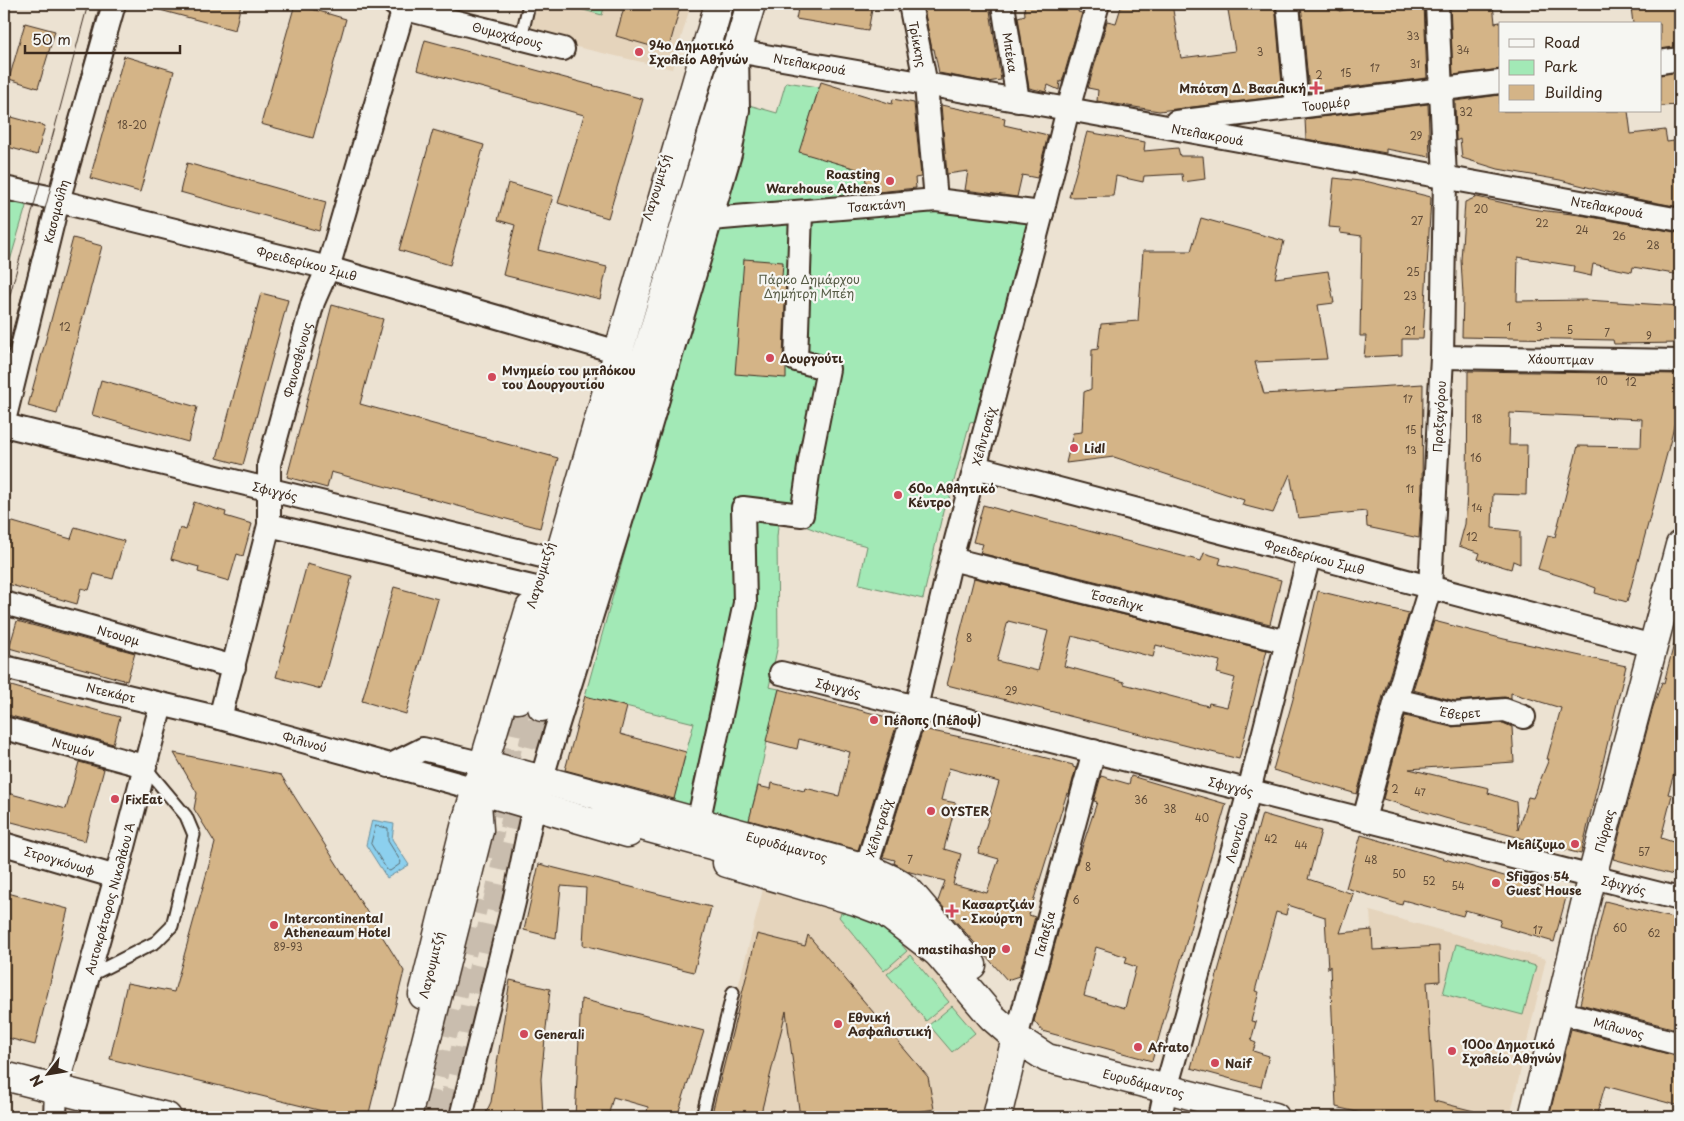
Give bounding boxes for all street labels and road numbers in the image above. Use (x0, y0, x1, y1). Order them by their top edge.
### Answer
street label: Θυμοχάρους (470, 17, 545, 53)
street label: Τρίκκης (905, 20, 931, 69)
street label: Μπέκα (999, 31, 1022, 74)
street label: Ντελακρουά (772, 49, 848, 79)
street label: Τουρμέρ (1301, 92, 1351, 115)
street label: Ντελακρουά (1170, 119, 1245, 150)
street label: Λαγουμιτζή (637, 152, 675, 222)
street label: Κασομούλη (39, 177, 73, 245)
street label: Ντελακρουά (1569, 191, 1645, 222)
street label: Τσακτάνη (847, 194, 906, 216)
street label: Φρειδερίκου Σμιθ (255, 242, 359, 285)
street label: Φανοσθένους (278, 320, 316, 400)
street label: Χάουπτμαν (1528, 349, 1594, 369)
street label: Πραξαγόρου (1428, 380, 1450, 453)
street label: Χέλντραϊχ (967, 404, 1000, 467)
street label: Σφιγγός (251, 477, 299, 505)
street label: Φρειδερίκου Σμιθ (1262, 535, 1367, 578)
street label: Λαγουμιτζή (521, 540, 559, 610)
street label: Έσσελιγκ (1088, 585, 1146, 615)
street label: Ντουρμ (95, 620, 142, 649)
street label: Σφιγγός (814, 673, 863, 702)
street label: Ντεκάρτ (84, 678, 138, 707)
street label: Έβερετ (1436, 701, 1481, 723)
street label: Φιλινού (280, 727, 329, 756)
street label: Ντυμόν (50, 732, 97, 761)
street label: Σφιγγός (1207, 772, 1255, 800)
street label: Χέλντραϊχ (861, 796, 896, 859)
street label: Πύρρας (1590, 807, 1618, 854)
street label: Λεοντίου (1221, 810, 1252, 865)
street label: Αυτοκράτορος Νικολάου Α΄ (80, 820, 139, 977)
street label: Ευρυδάμαντος (744, 827, 830, 866)
street label: Στρογκόνωφ (22, 842, 97, 879)
street label: Σφιγγός (1599, 871, 1648, 899)
street label: Γαλαξία (1030, 909, 1059, 958)
street label: Λαγουμιτζή (414, 930, 448, 1000)
street label: Μίλωνος (1592, 1013, 1646, 1043)
street label: Ευρυδάμαντος (1101, 1064, 1187, 1102)

